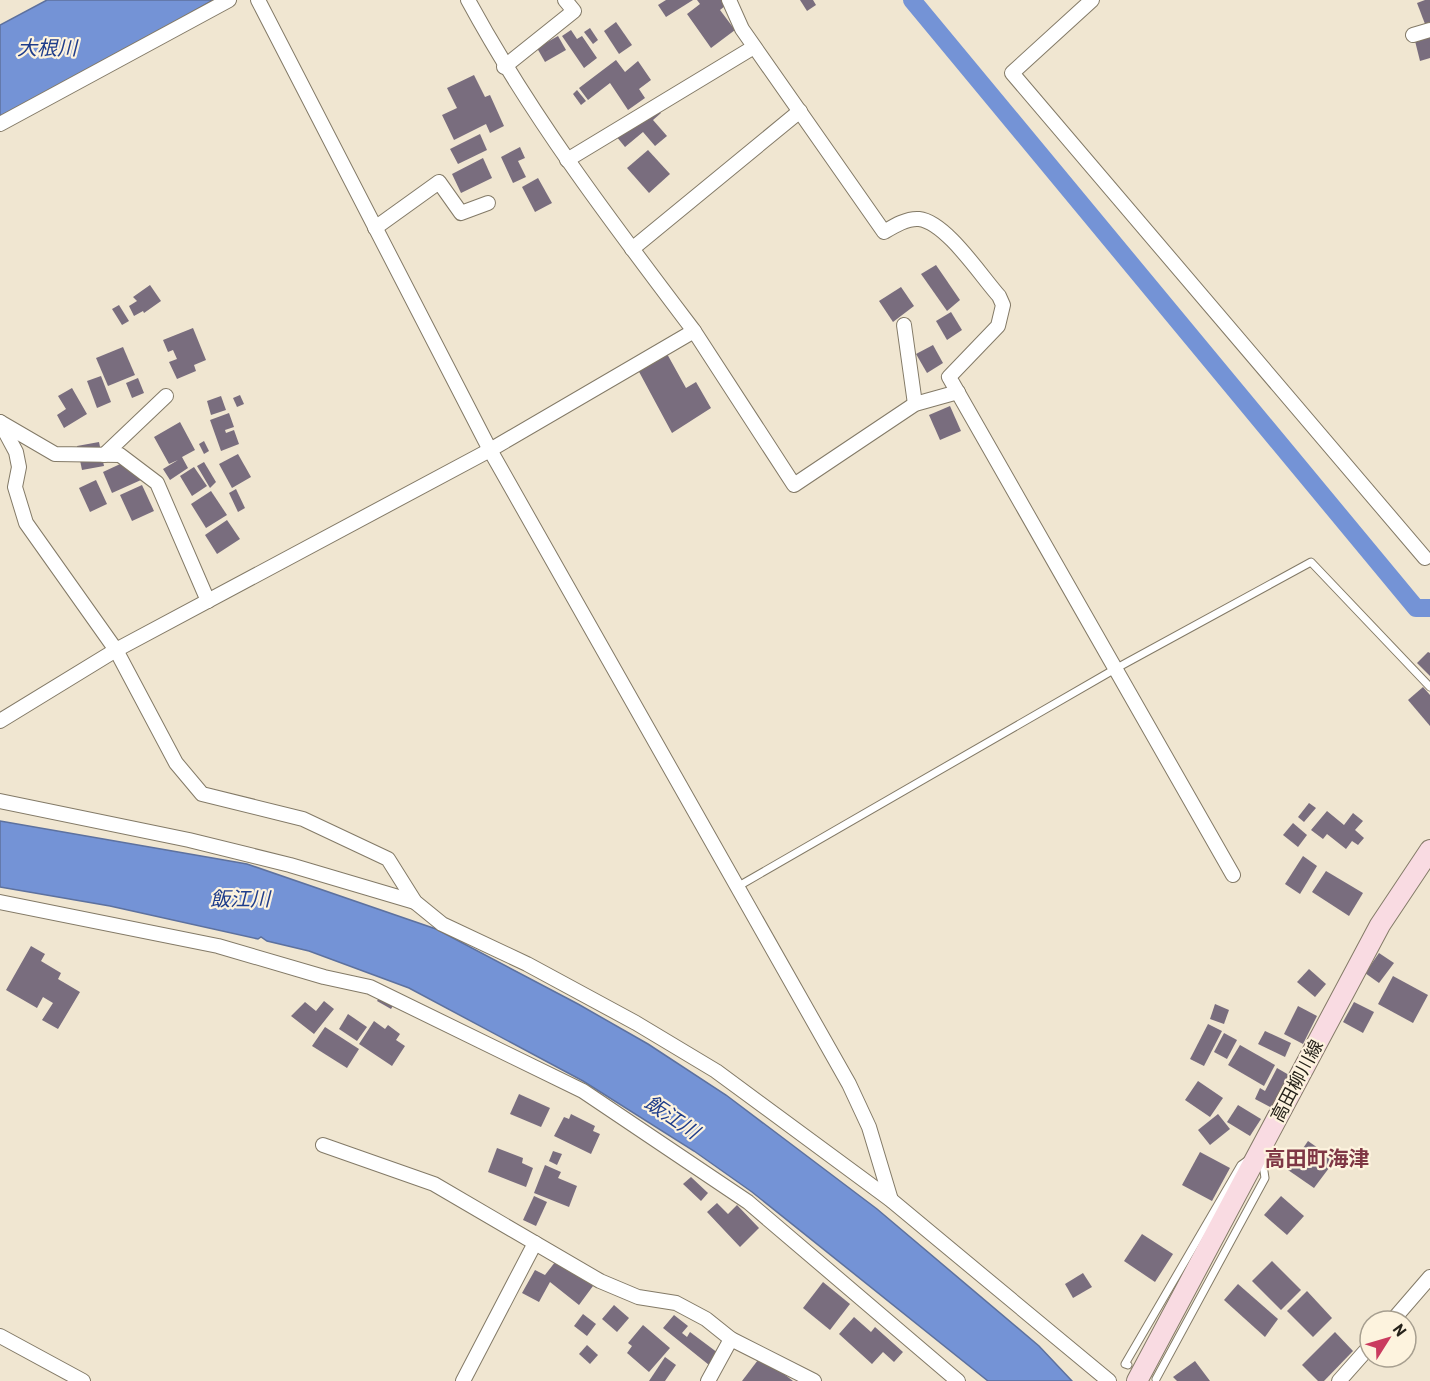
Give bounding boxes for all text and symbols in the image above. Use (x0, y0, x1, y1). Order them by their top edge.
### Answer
water label: 大根川 (17, 35, 79, 59)
water label: 飯江川 (210, 886, 272, 910)
street label: 高田柳川線 (1265, 1036, 1327, 1125)
water label: 飯江川 (641, 1089, 706, 1144)
district label: 高田町海津 (1265, 1145, 1370, 1170)
north arrow (1358, 1309, 1418, 1369)
text: N (1390, 1320, 1411, 1340)

